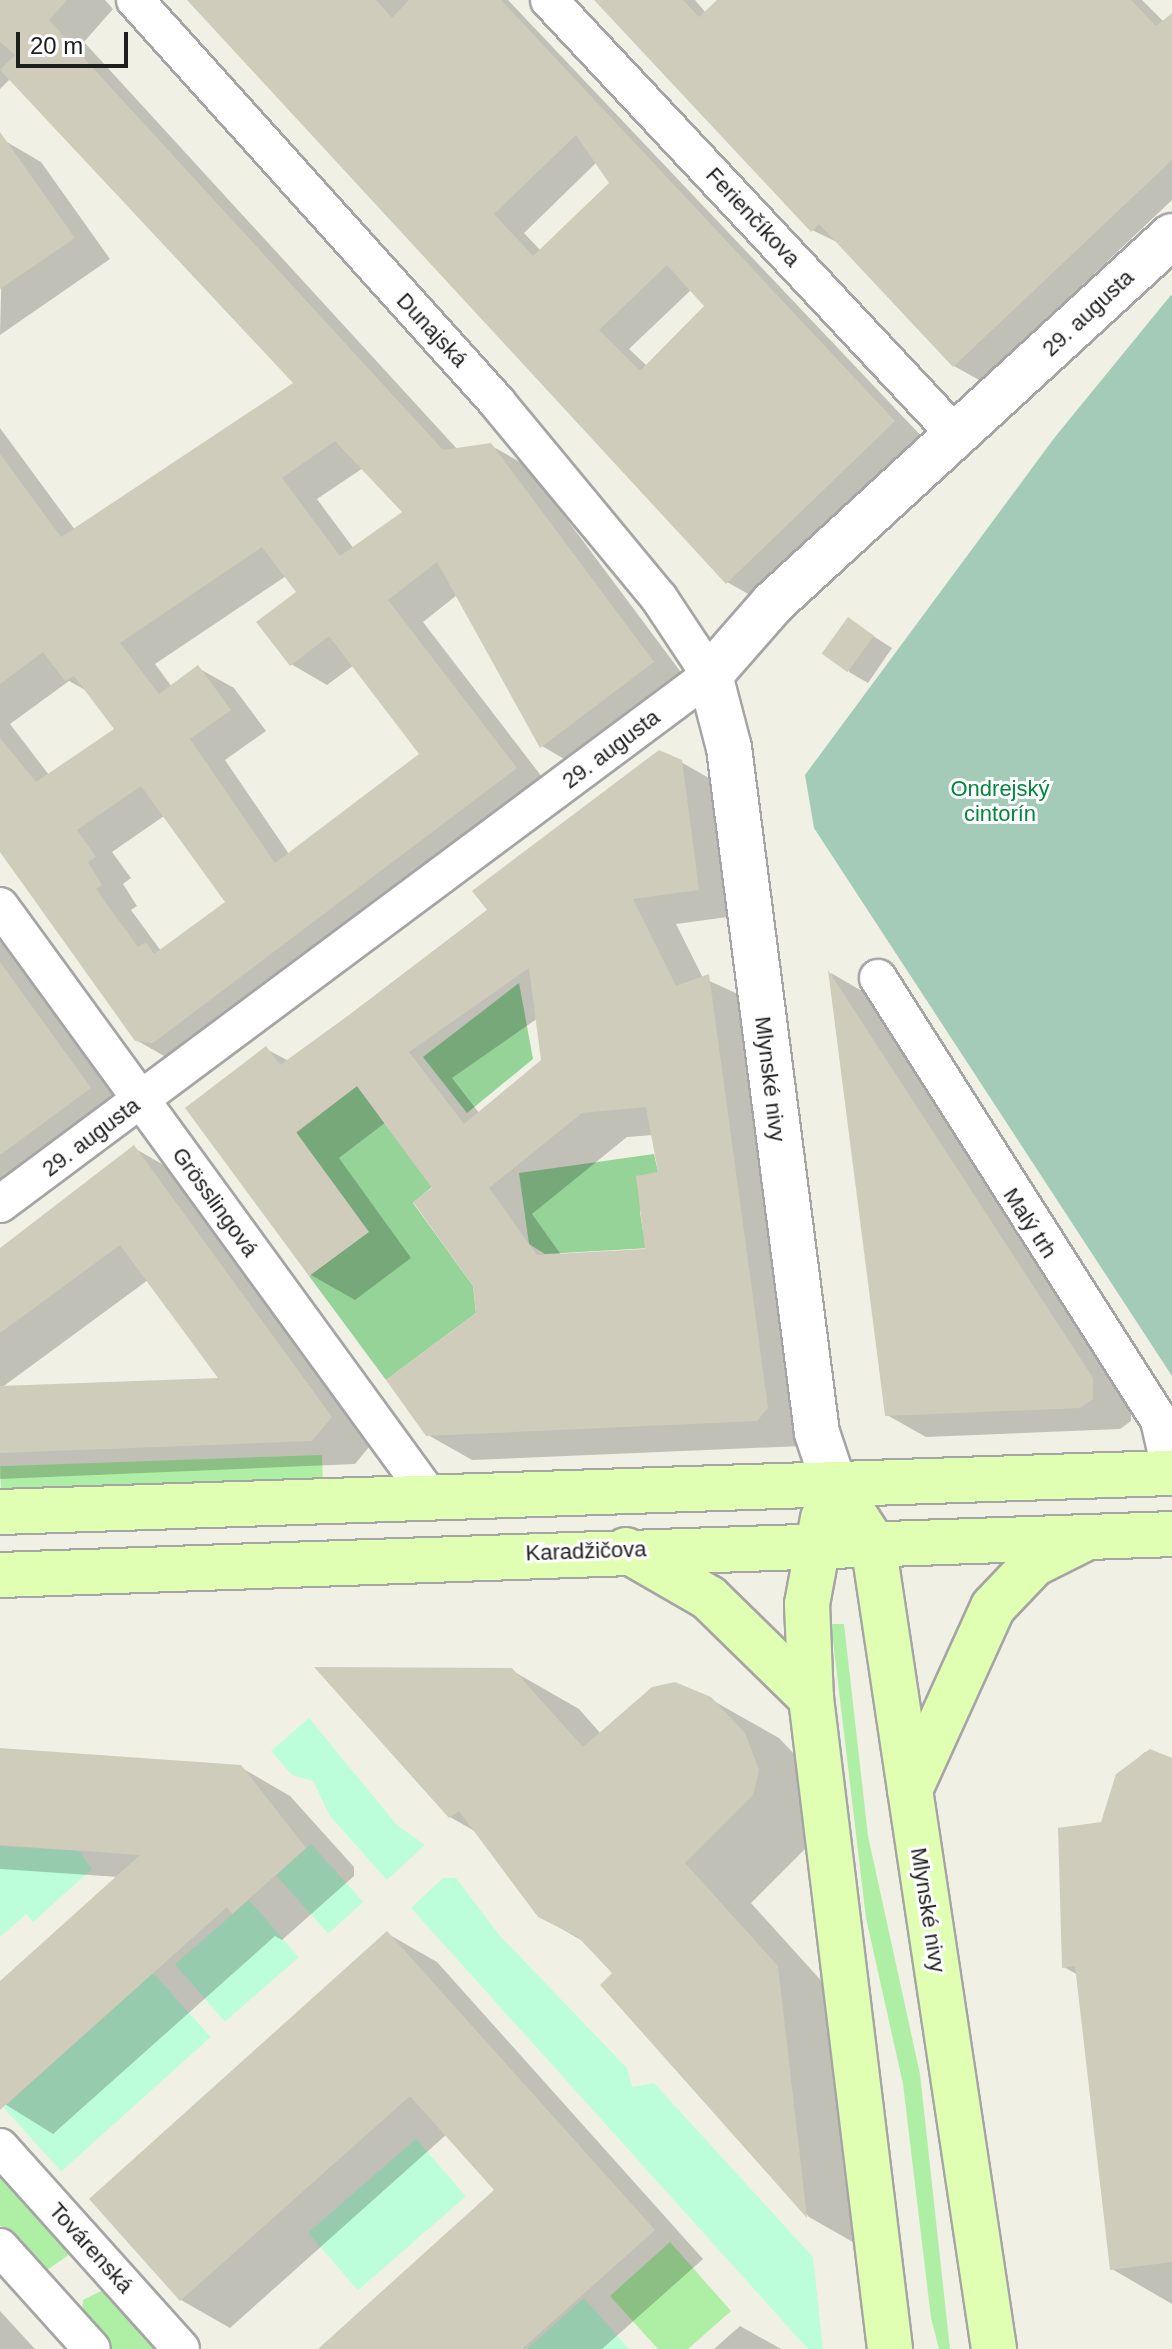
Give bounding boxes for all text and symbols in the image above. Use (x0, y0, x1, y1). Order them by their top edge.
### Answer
scale bar (20, 16, 132, 66)
text: 20 m (30, 32, 83, 59)
street label: Ferienčíkova (700, 162, 806, 272)
street label: 29. augusta (1037, 264, 1139, 362)
street label: Dunajská (391, 287, 473, 373)
street label: 29. augusta (557, 704, 665, 794)
park label: Ondrejský cintorín (950, 775, 1050, 826)
street label: Mlynské nivy (749, 1015, 791, 1143)
street label: 29. augusta (37, 1092, 145, 1182)
street label: Grösslingová (167, 1142, 263, 1262)
street label: Malý trh (998, 1183, 1062, 1263)
street label: Karadžičova (525, 1536, 647, 1566)
street label: Mlynské nivy (905, 1846, 951, 1974)
street label: Továrenská (44, 2197, 138, 2299)

